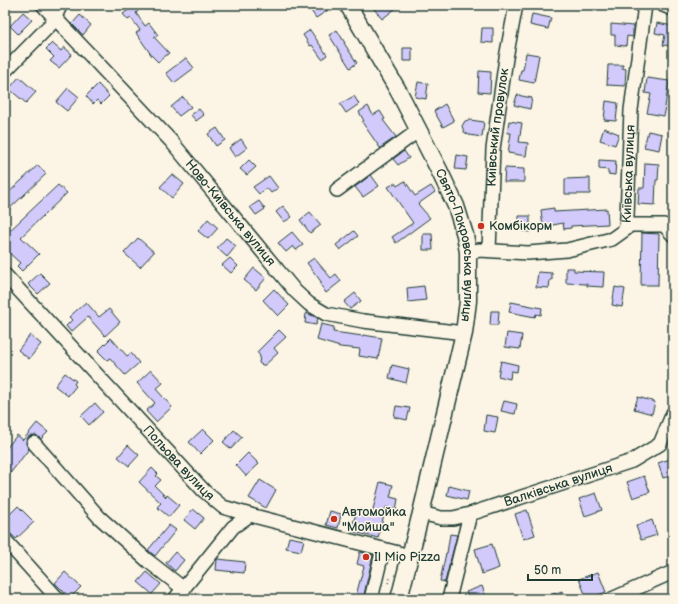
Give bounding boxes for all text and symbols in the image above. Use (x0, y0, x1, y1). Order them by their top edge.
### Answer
street label: Київський провулок (484, 67, 512, 187)
street label: Київська вулиця (619, 124, 638, 224)
street label: Ново-Київська вулиця (182, 156, 279, 269)
street label: Свято-Покровська вулиця (432, 166, 476, 323)
place label: Комбікорм (489, 218, 552, 234)
marker: Комбікорм (476, 221, 486, 231)
street label: Польова вулиця (140, 422, 218, 504)
street label: Валківська вулиця (502, 460, 615, 510)
place label: Автомойка "Мойша" (341, 504, 407, 535)
marker: Автомойка "Мойша" (329, 514, 339, 524)
place label: Il Mio Pizza (374, 549, 440, 565)
marker: Il Mio Pizza (361, 552, 371, 562)
scale bar (528, 556, 592, 582)
text: 50 m (534, 563, 561, 578)

